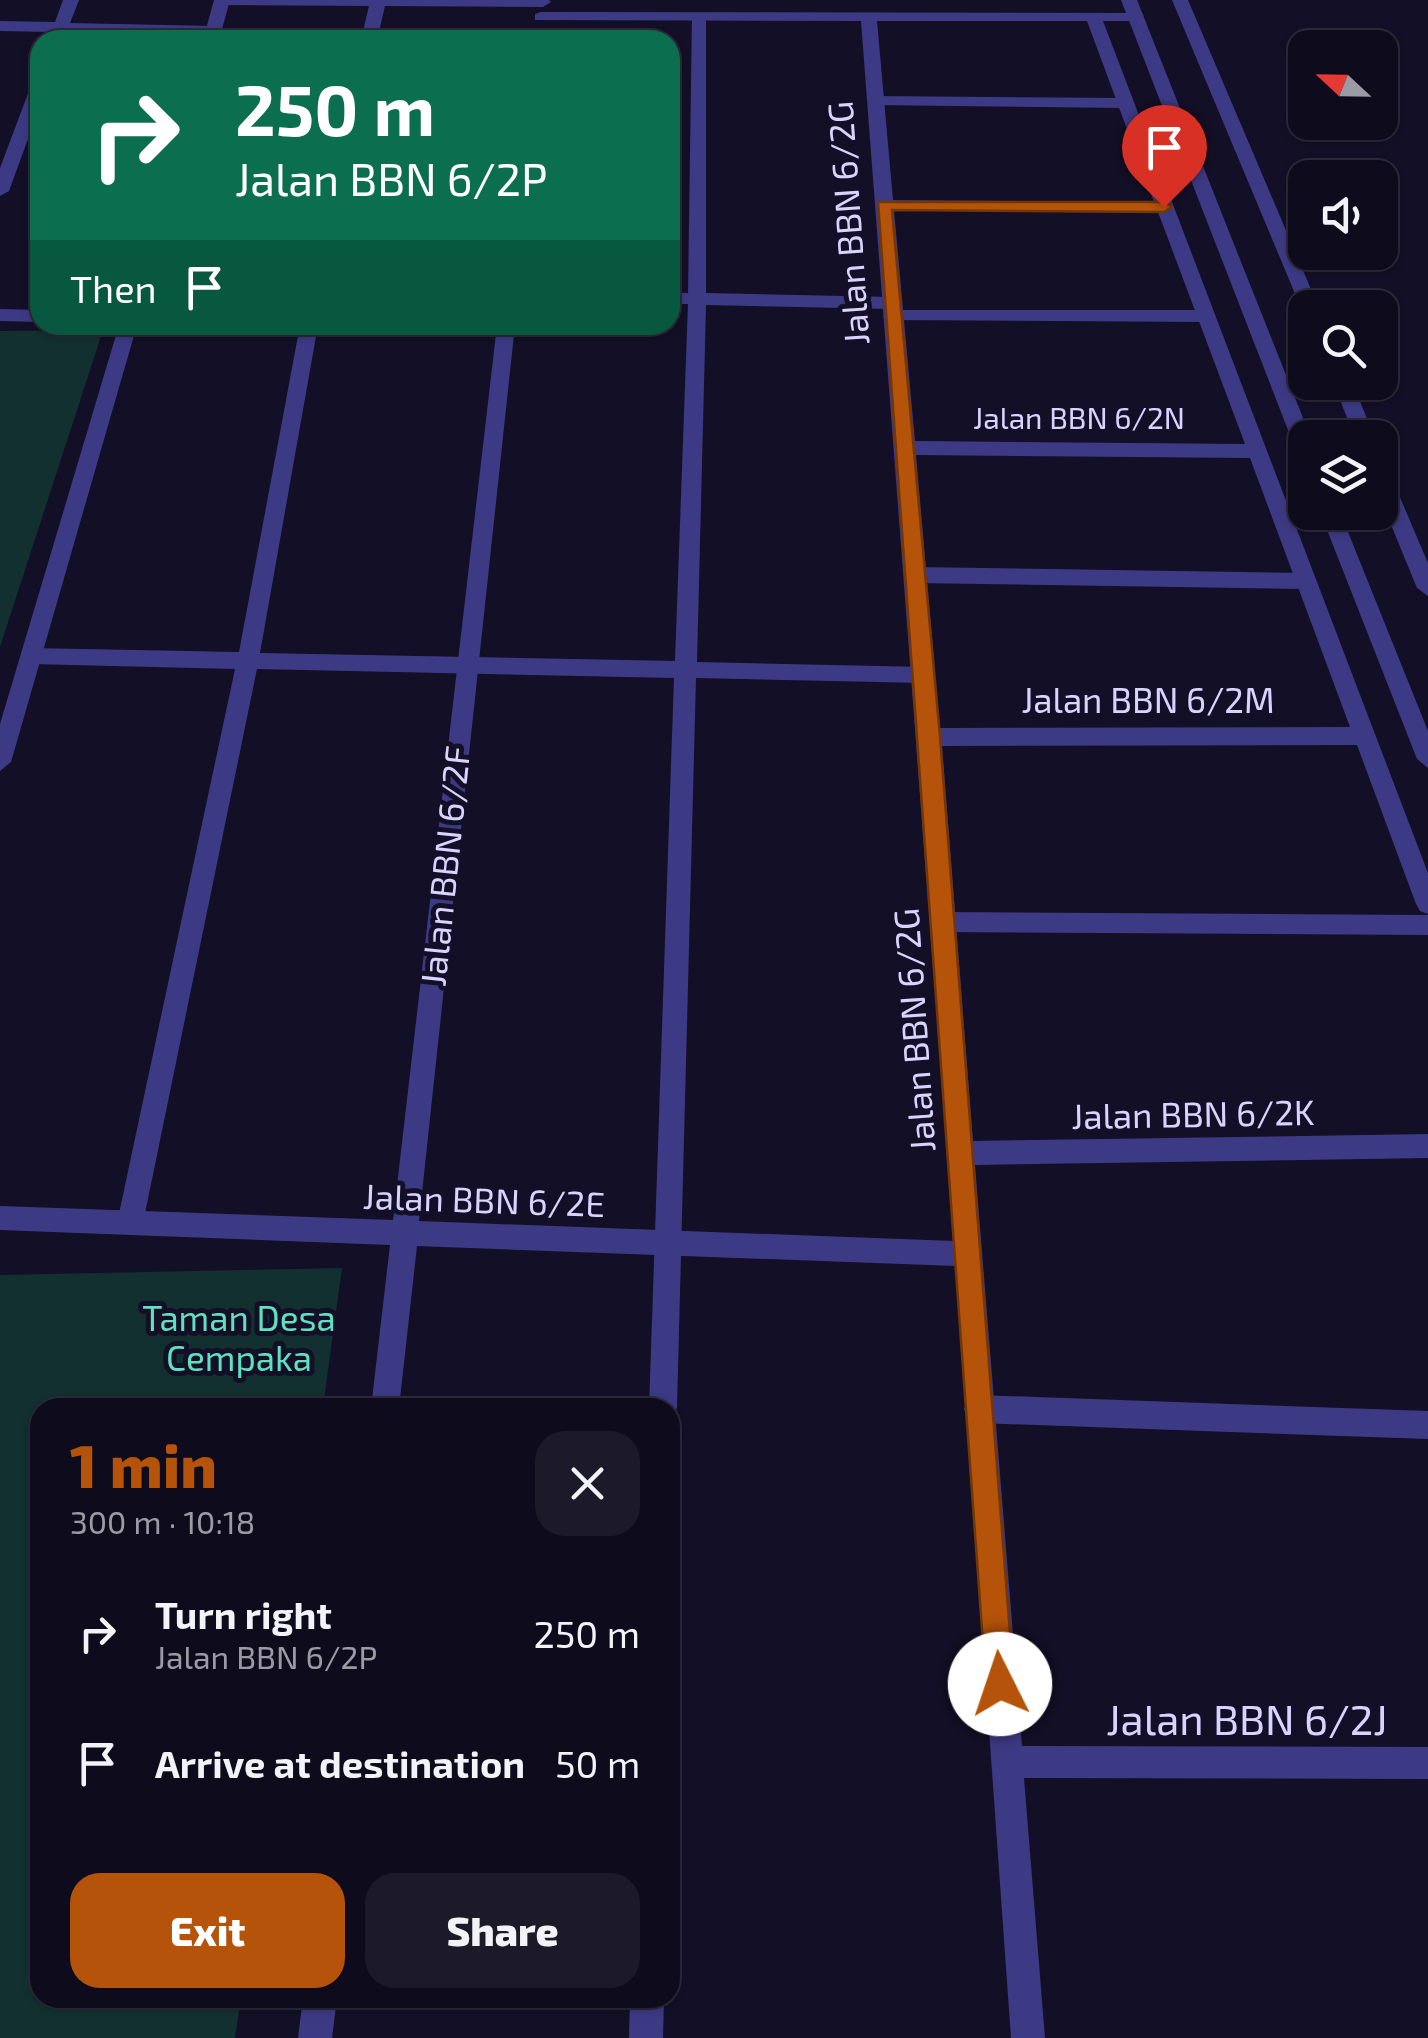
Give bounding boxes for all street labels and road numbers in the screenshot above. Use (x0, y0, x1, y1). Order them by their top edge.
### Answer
street label: Jalan BBN 6/2G (818, 100, 876, 347)
street label: Jalan BBN 6/2N (973, 399, 1185, 435)
street label: Jalan BBN 6/2M (1021, 678, 1275, 720)
street label: Jalan BBN 6/2F (411, 744, 478, 988)
street label: Jalan BBN 6/2G (884, 907, 942, 1154)
street label: Jalan BBN 6/2K (1071, 1090, 1315, 1136)
street label: Jalan BBN 6/2E (362, 1174, 606, 1224)
street label: Jalan BBN 6/2J (1106, 1693, 1388, 1743)

